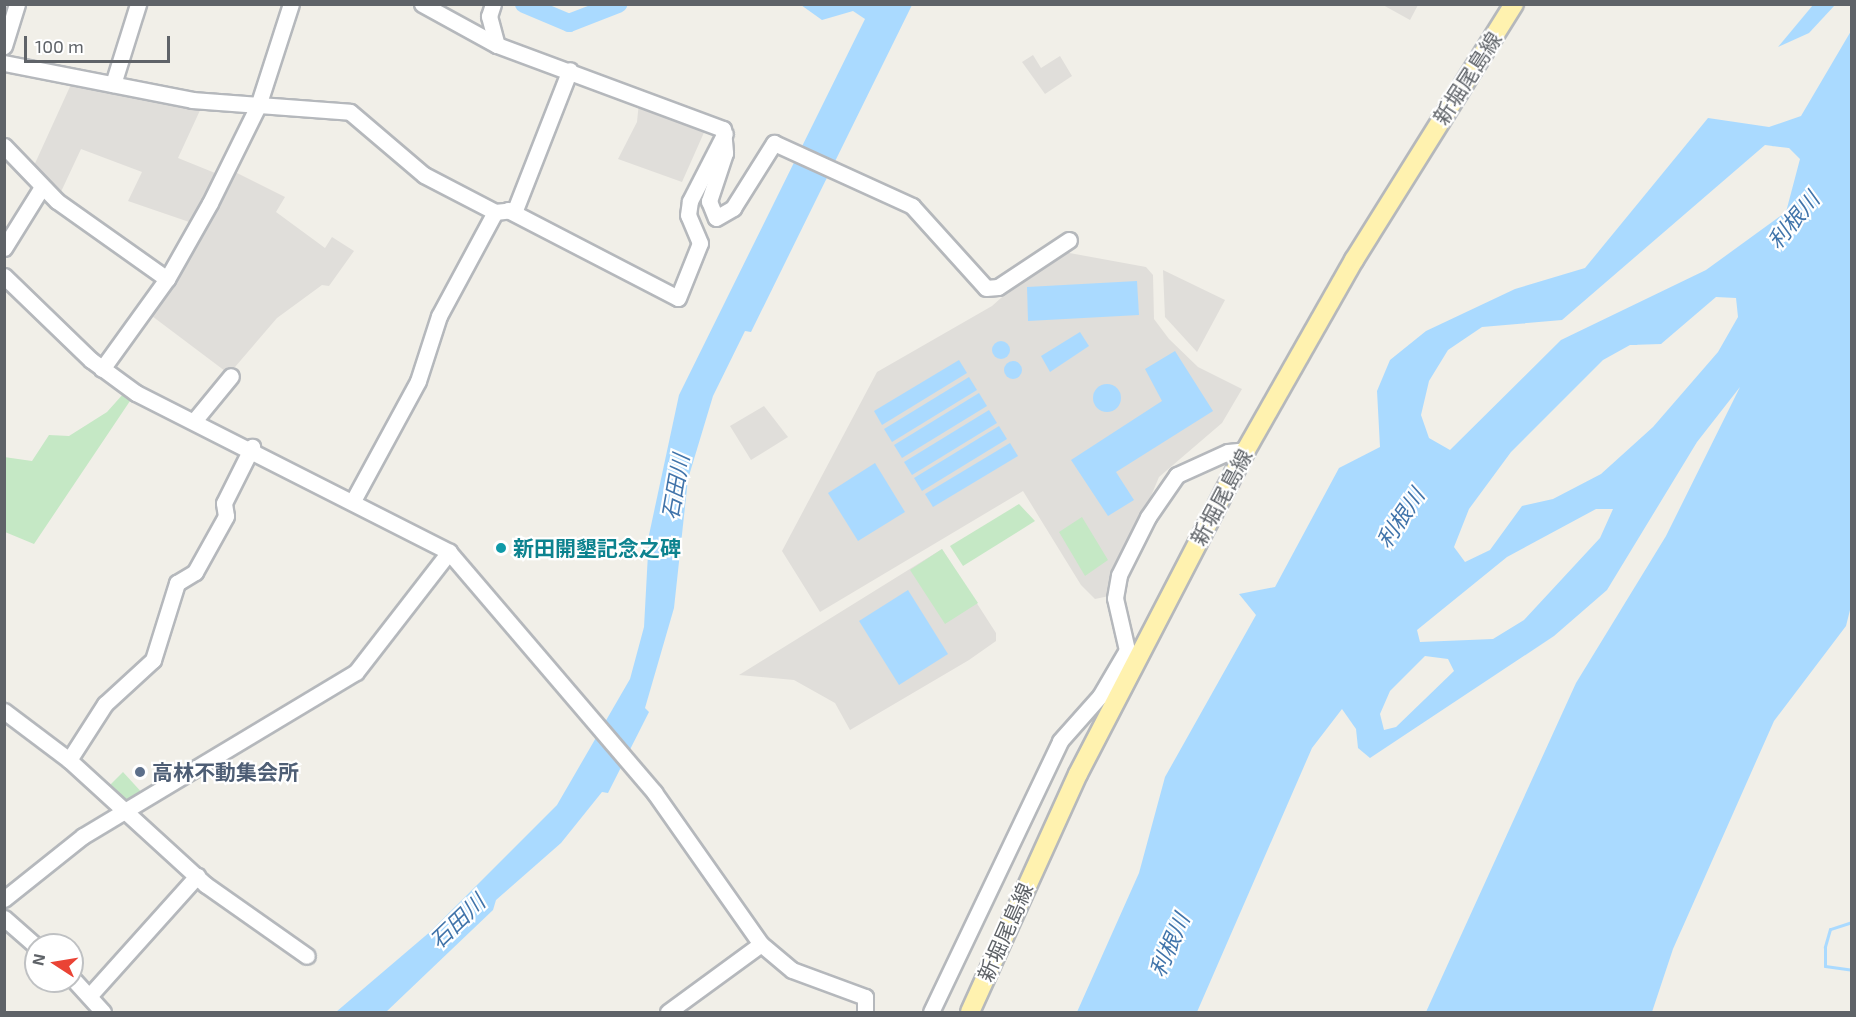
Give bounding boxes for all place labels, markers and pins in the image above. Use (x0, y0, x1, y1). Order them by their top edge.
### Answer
place label: 新田開墾記念之碑 (513, 535, 681, 561)
marker: 新田開墾記念之碑 (494, 541, 508, 555)
place label: 高林不動集会所 (152, 759, 299, 785)
marker: 高林不動集会所 (133, 765, 147, 779)

